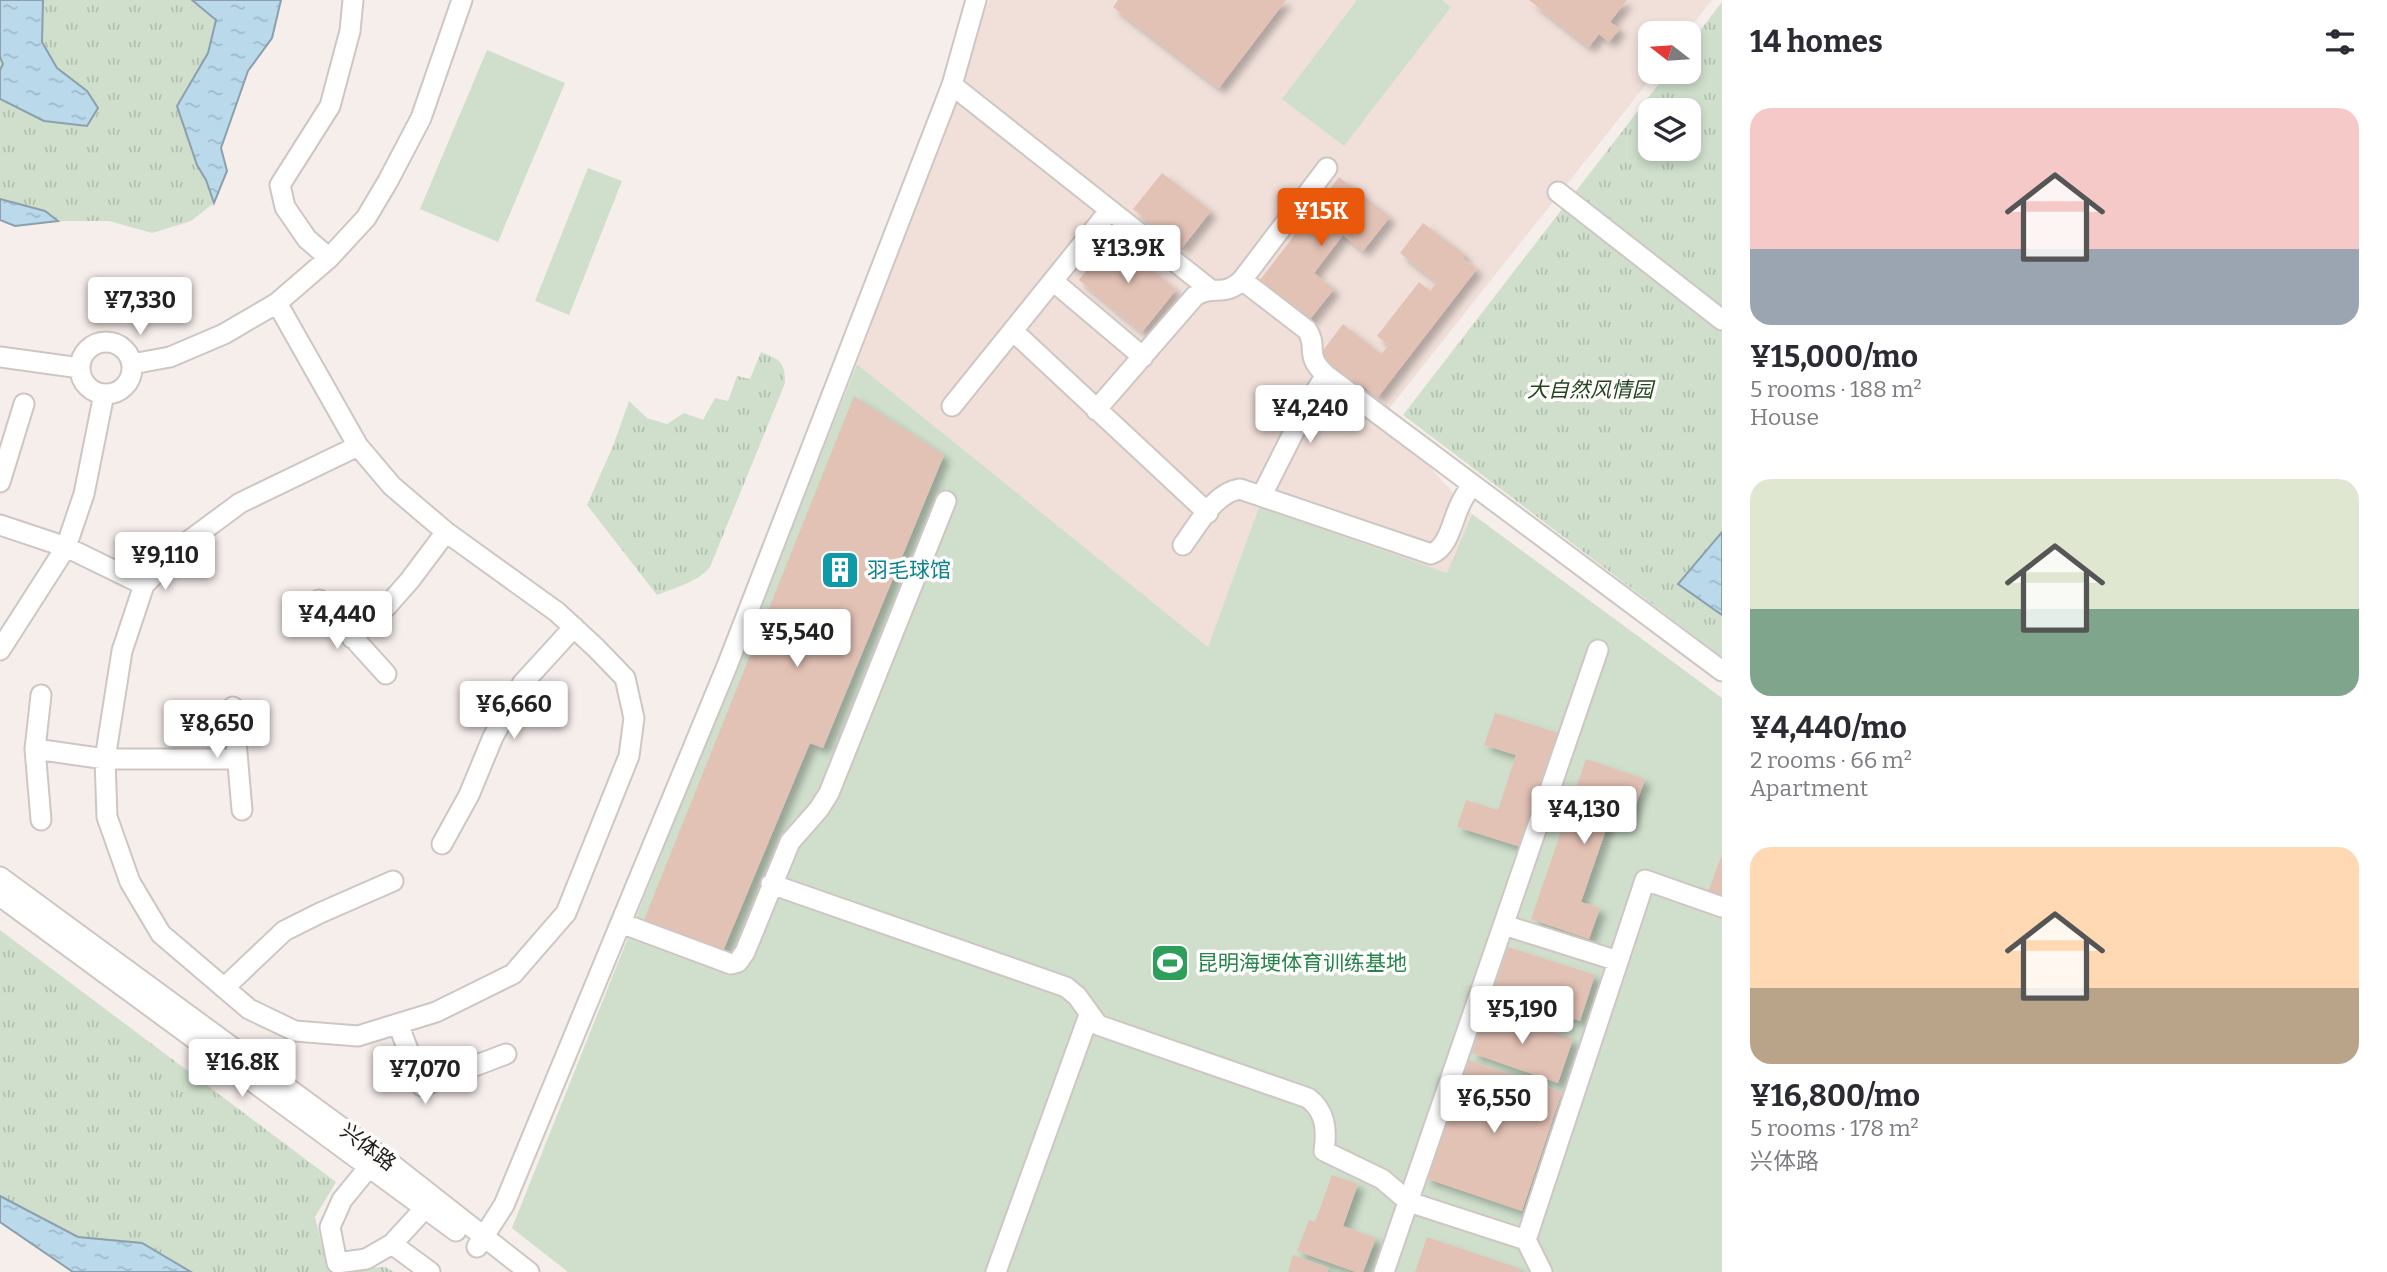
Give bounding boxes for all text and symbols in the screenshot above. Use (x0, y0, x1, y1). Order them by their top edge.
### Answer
north arrow (1638, 21, 1701, 84)
map controls (1638, 21, 1701, 161)
icon: filters (2321, 23, 2359, 61)
text: 14 homes (1750, 24, 1883, 60)
button: layers (1638, 98, 1701, 161)
icon: home (1992, 154, 2118, 280)
pin: ¥15K (1280, 188, 1362, 248)
text: ¥15K (1293, 197, 1349, 225)
pin: ¥13.9K (1071, 226, 1185, 285)
text: ¥13.9K (1091, 234, 1165, 262)
pin: ¥7,330 (83, 278, 197, 337)
text: ¥7,330 (104, 286, 176, 314)
text: ¥15,000/mo (1750, 339, 1918, 375)
text: 5 rooms · 188 m² (1750, 375, 1922, 403)
park label: 大自然风情园 (1527, 377, 1656, 403)
pin: ¥4,240 (1253, 386, 1367, 445)
text: ¥4,240 (1271, 394, 1349, 422)
text: House (1750, 403, 1819, 431)
icon: home (1992, 525, 2118, 651)
pin: ¥9,110 (108, 532, 222, 592)
text: ¥9,110 (131, 541, 199, 569)
building icon: 羽毛球馆 (819, 549, 861, 591)
place label: 羽毛球馆 (867, 557, 951, 583)
pin: ¥4,440 (280, 592, 394, 651)
text: ¥4,440 (298, 600, 376, 628)
pin: ¥5,540 (740, 610, 854, 669)
text: ¥5,540 (760, 618, 834, 646)
pin: ¥6,660 (457, 682, 571, 741)
text: ¥6,660 (476, 690, 552, 718)
pin: ¥8,650 (160, 700, 274, 760)
text: ¥8,650 (180, 709, 254, 737)
text: ¥4,440/mo (1750, 710, 1907, 746)
text: 2 rooms · 66 m² (1750, 746, 1912, 774)
text: Apartment (1750, 774, 1868, 802)
pin: ¥4,130 (1527, 786, 1641, 846)
text: ¥4,130 (1548, 795, 1620, 823)
icon: home (1992, 893, 2118, 1019)
sports icon: 昆明海埂体育训练基地 (1149, 942, 1191, 984)
place label: 昆明海埂体育训练基地 (1197, 950, 1407, 976)
pin: ¥5,190 (1465, 986, 1579, 1046)
text: ¥5,190 (1486, 995, 1558, 1023)
pin: ¥16.8K (185, 1040, 299, 1099)
pin: ¥7,070 (368, 1046, 482, 1106)
text: ¥16.8K (205, 1048, 279, 1076)
text: ¥7,070 (389, 1055, 461, 1083)
pin: ¥6,550 (1437, 1076, 1551, 1135)
text: ¥16,800/mo (1750, 1078, 1920, 1114)
text: ¥6,550 (1457, 1084, 1531, 1112)
text: 5 rooms · 178 m² (1750, 1114, 1919, 1142)
street label: 兴体路 (335, 1118, 401, 1176)
text: 兴体路 (1750, 1147, 1819, 1175)

